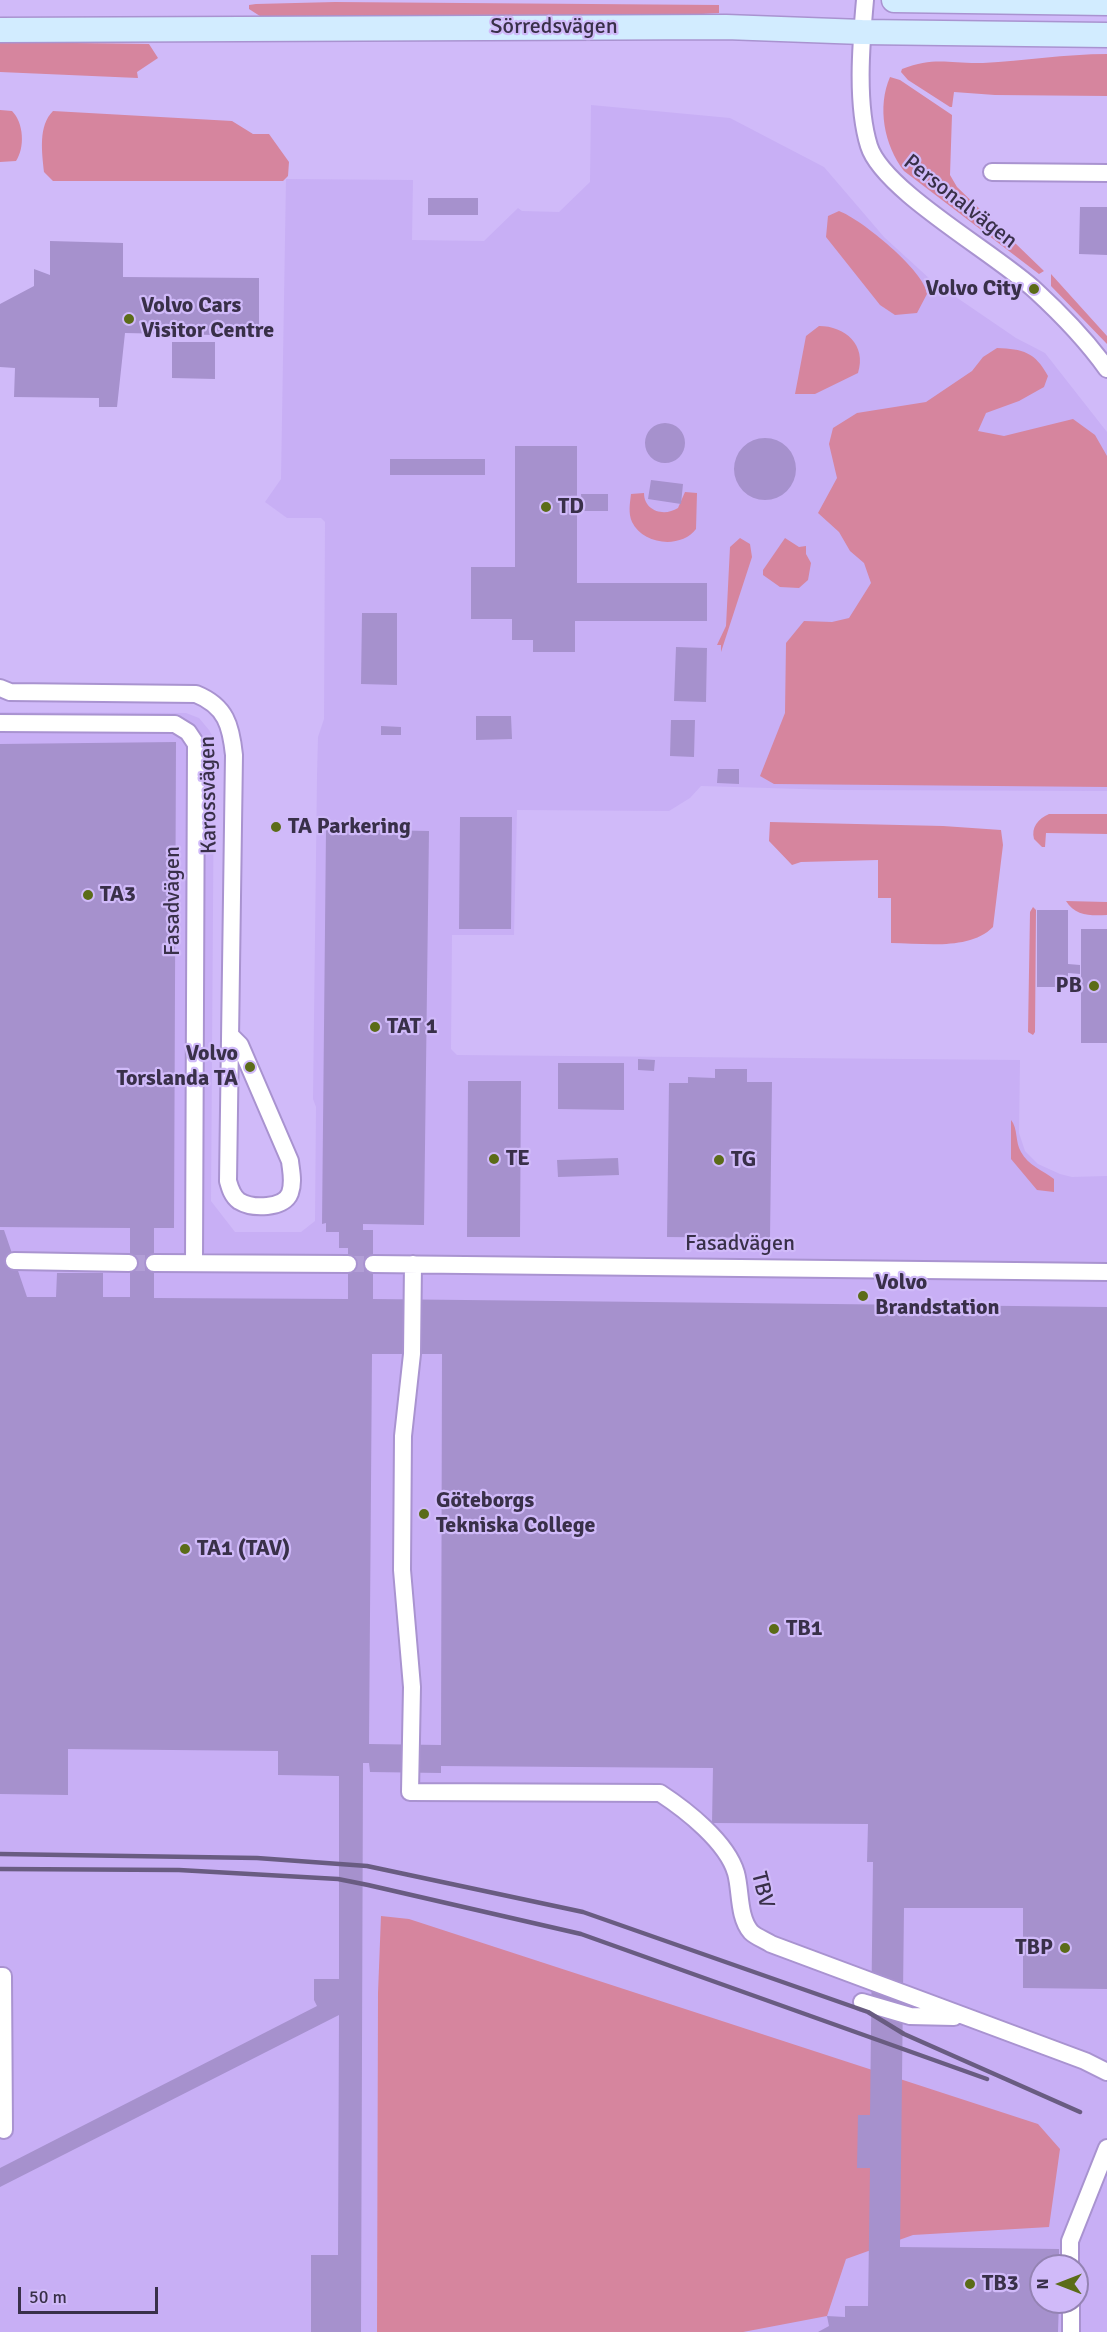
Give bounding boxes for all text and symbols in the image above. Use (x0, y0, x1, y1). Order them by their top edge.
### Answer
street label: Sörredsvägen (490, 14, 618, 40)
street label: Personalvägen (898, 149, 1022, 255)
place label: Volvo City (926, 276, 1022, 302)
marker: Volvo City (1027, 282, 1041, 296)
place label: Volvo Cars Visitor Centre (141, 293, 274, 344)
marker: Volvo Cars Visitor Centre (122, 312, 136, 326)
place label: TD (558, 494, 584, 520)
marker: TD (539, 500, 553, 514)
street label: Karossvägen (195, 736, 223, 854)
place label: TA Parkering (288, 814, 411, 840)
marker: TA Parkering (269, 820, 283, 834)
street label: Fasadvägen (160, 846, 186, 956)
place label: TA3 (100, 882, 136, 908)
marker: TA3 (81, 888, 95, 902)
place label: PB (1056, 973, 1082, 999)
marker: PB (1087, 979, 1101, 993)
place label: TAT 1 (387, 1014, 438, 1040)
marker: TAT 1 (368, 1020, 382, 1034)
place label: Volvo Torslanda TA (117, 1041, 238, 1092)
marker: Volvo Torslanda TA (243, 1060, 257, 1074)
place label: TE (506, 1146, 530, 1172)
place label: TG (731, 1147, 756, 1173)
marker: TE (487, 1152, 501, 1166)
marker: TG (712, 1153, 726, 1167)
street label: Fasadvägen (685, 1231, 795, 1257)
place label: Volvo Brandstation (875, 1270, 1000, 1322)
marker: Volvo Brandstation (856, 1289, 870, 1303)
place label: Göteborgs Tekniska College (436, 1488, 595, 1540)
marker: Göteborgs Tekniska College (417, 1507, 431, 1521)
place label: TA1 (TAV) (197, 1536, 290, 1562)
marker: TA1 (TAV) (178, 1542, 192, 1556)
place label: TB1 (786, 1616, 823, 1642)
marker: TB1 (767, 1622, 781, 1636)
street label: TBV (745, 1869, 779, 1911)
place label: TBP (1015, 1935, 1053, 1961)
marker: TBP (1058, 1941, 1072, 1955)
north arrow (1029, 2254, 1089, 2314)
place label: TB3 (982, 2271, 1019, 2297)
scale bar (21, 2275, 160, 2313)
marker: TB3 (963, 2277, 977, 2291)
text: N (1033, 2278, 1053, 2290)
text: 50 m (29, 2286, 67, 2308)

